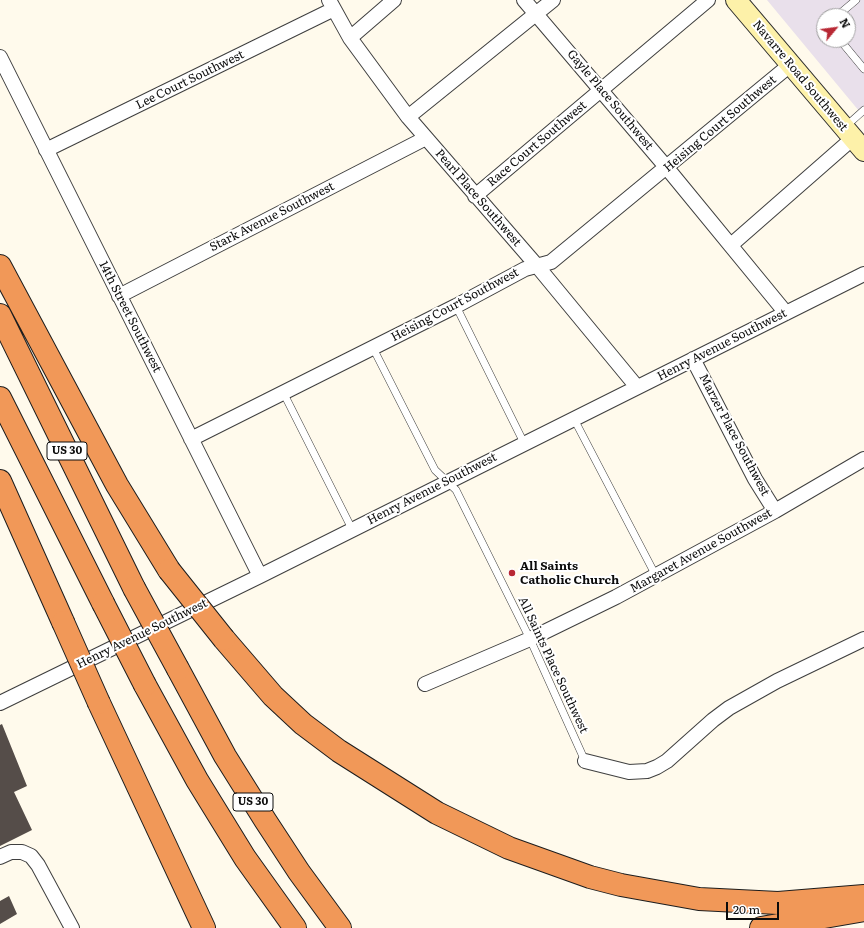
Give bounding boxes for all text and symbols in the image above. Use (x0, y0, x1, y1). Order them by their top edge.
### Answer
north arrow (816, 8, 856, 48)
street label: Navarre Road Southwest (749, 18, 851, 134)
street label: Gayle Place Southwest (564, 47, 656, 153)
street label: Lee Court Southwest (134, 48, 246, 112)
street label: Heising Court Southwest (661, 73, 779, 175)
street label: Race Court Southwest (484, 98, 590, 190)
street label: Pearl Place Southwest (432, 147, 524, 249)
street label: Stark Avenue Southwest (207, 179, 337, 255)
street label: 14th Street Southwest (96, 259, 164, 375)
street label: Heising Court Southwest (389, 265, 521, 345)
street label: Henry Avenue Southwest (655, 306, 789, 384)
street label: Marzer Place Southwest (696, 372, 772, 498)
road number: US 30 (47, 442, 87, 460)
street label: Henry Avenue Southwest (365, 450, 499, 528)
street label: Margaret Avenue Southwest (627, 506, 775, 596)
place label: All Saints Catholic Church (520, 559, 619, 587)
marker: All Saints Catholic Church (507, 568, 517, 578)
street label: All Saints Place Southwest (515, 594, 591, 736)
street label: Henry Avenue Southwest (74, 596, 210, 672)
road number: US 30 (233, 793, 273, 811)
scale bar (728, 894, 781, 920)
text: 20 m (733, 900, 760, 918)

